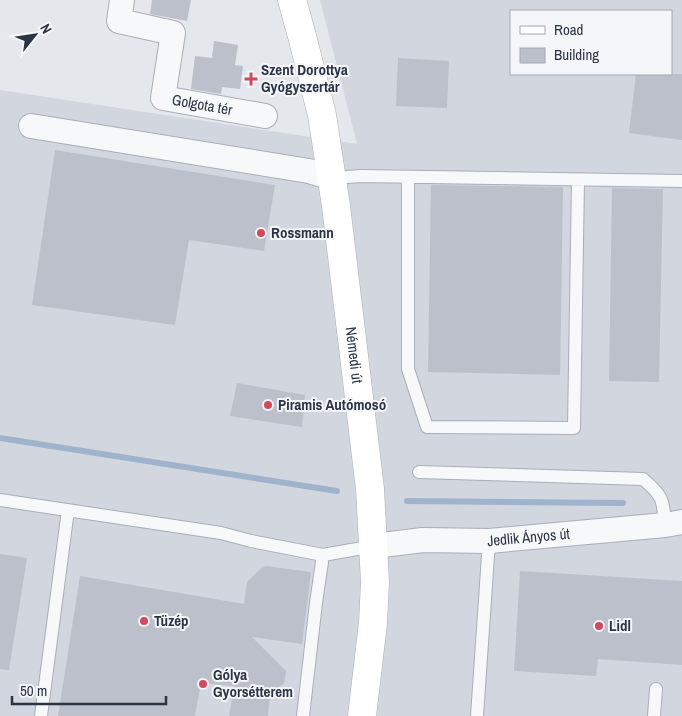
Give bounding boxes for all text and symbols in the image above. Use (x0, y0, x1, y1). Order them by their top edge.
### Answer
north arrow (10, 10, 60, 60)
legend (510, 10, 672, 75)
text: Road (554, 19, 583, 40)
text: N (36, 20, 56, 37)
text: Building (554, 44, 599, 65)
place label: Szent Dorottya Gyógyszertár (261, 59, 348, 97)
marker: Szent Dorottya Gyógyszertár (245, 73, 257, 85)
street label: Golgota tér (170, 89, 234, 120)
place label: Rossmann (271, 222, 334, 243)
marker: Rossmann (255, 227, 267, 239)
street label: Némedi út (341, 326, 368, 385)
place label: Piramis Autómosó (278, 394, 386, 415)
marker: Piramis Autómosó (262, 399, 274, 411)
street label: Jedlik Ányos út (486, 523, 571, 551)
place label: Tüzép (154, 610, 189, 631)
marker: Tüzép (138, 615, 150, 627)
place label: Lidl (609, 615, 631, 636)
marker: Lidl (593, 620, 605, 632)
place label: Gólya Gyorsétterem (213, 664, 293, 702)
scale bar (12, 674, 166, 706)
marker: Gólya Gyorsétterem (197, 678, 209, 690)
text: 50 m (20, 680, 47, 701)

